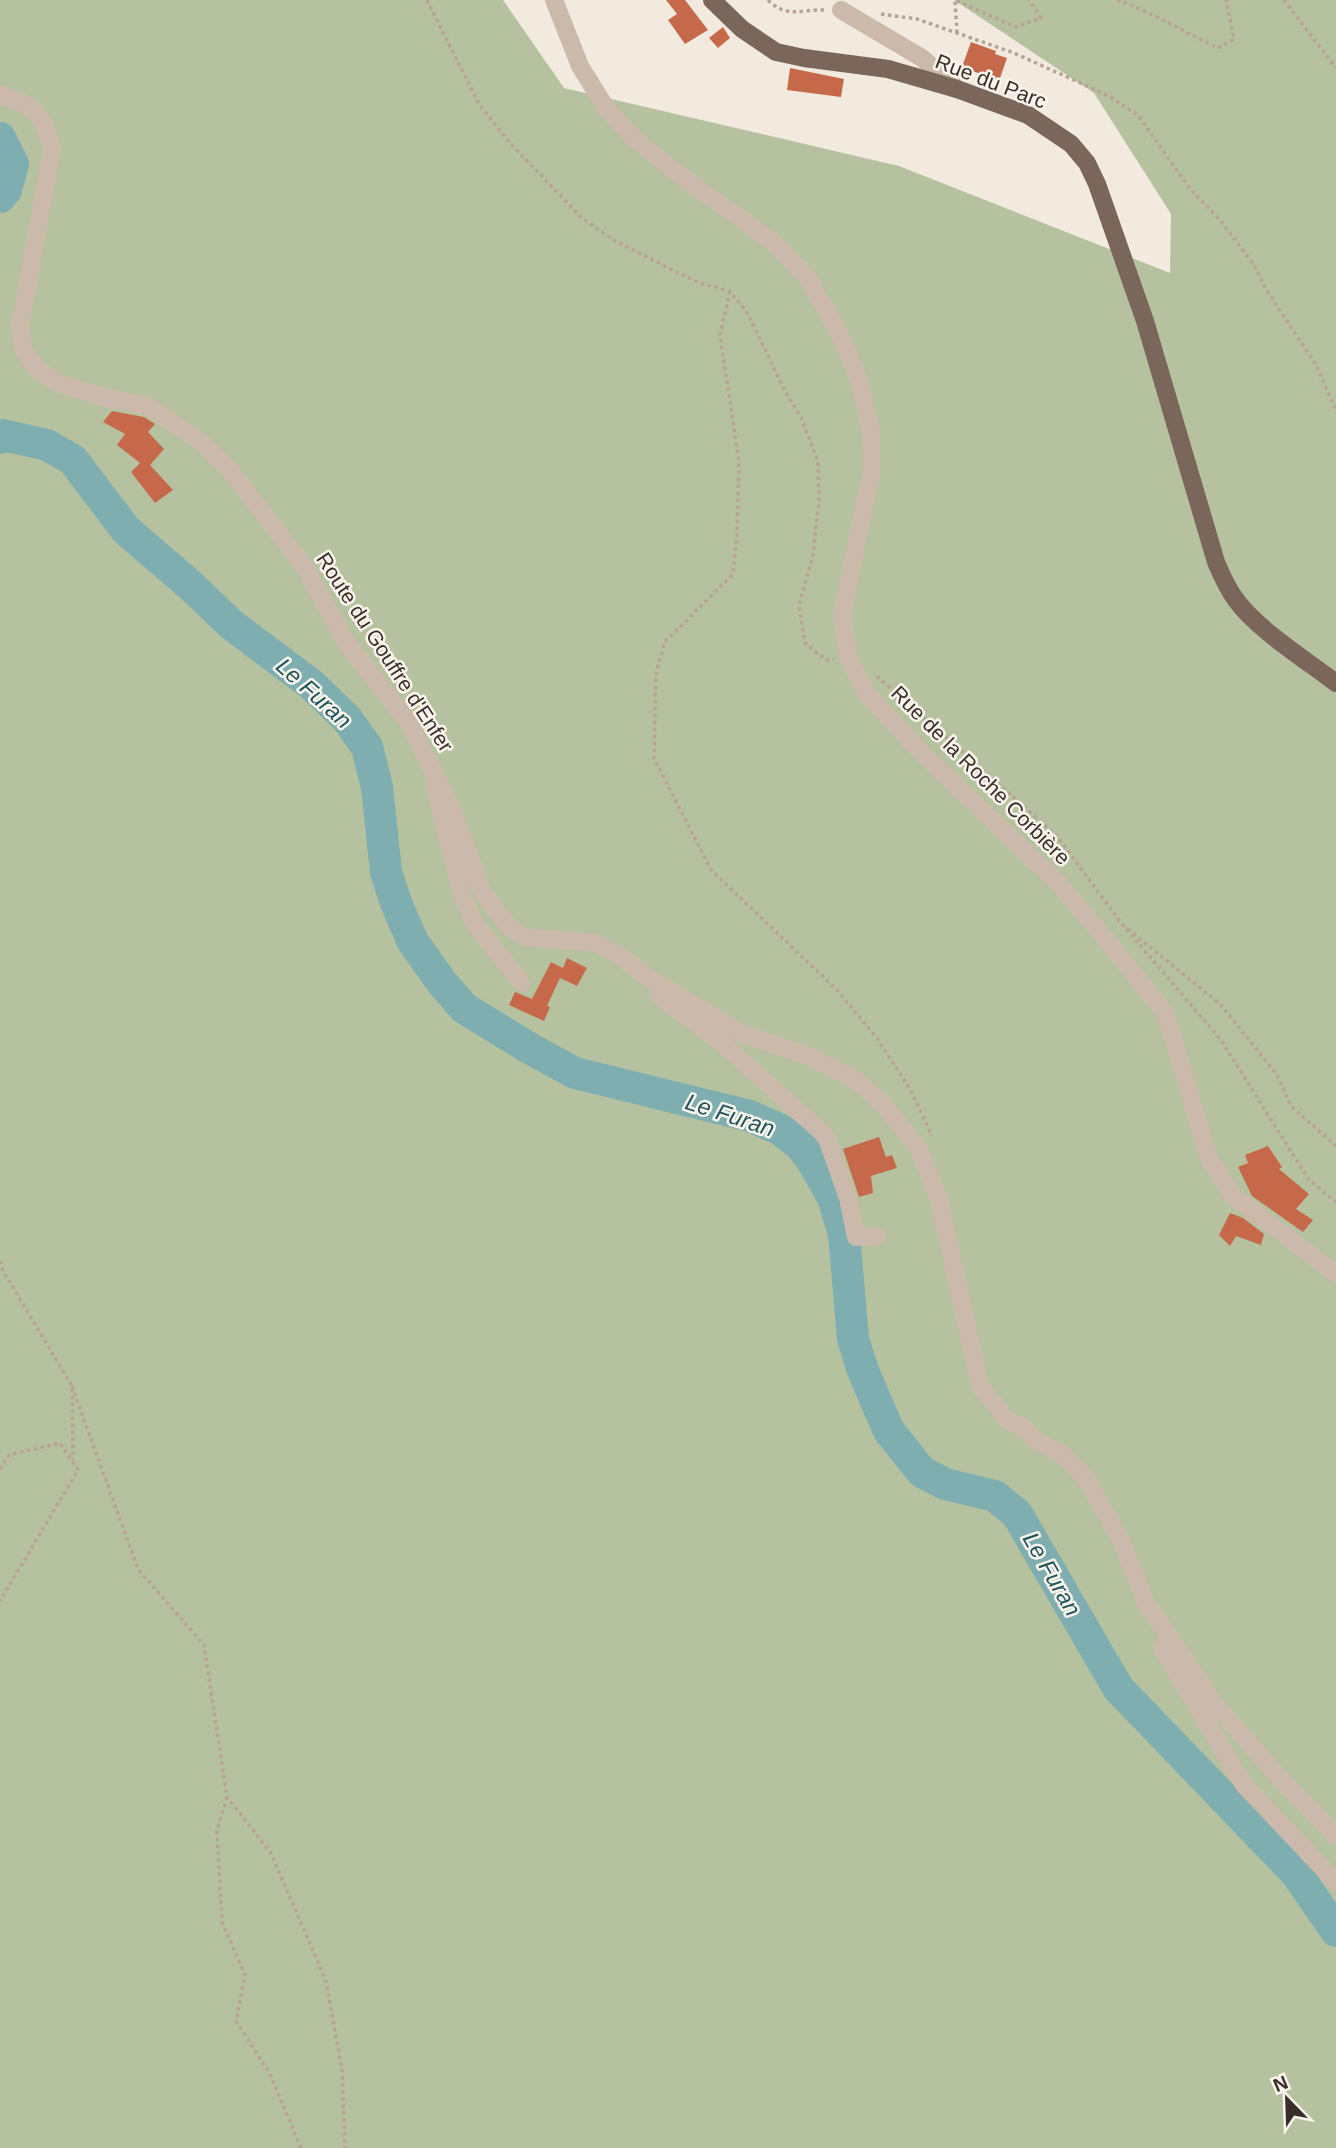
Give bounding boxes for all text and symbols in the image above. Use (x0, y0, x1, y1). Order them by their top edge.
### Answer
street label: Rue du Parc (932, 49, 1050, 113)
street label: Route du Gouffre d'Enfer (312, 548, 458, 756)
water label: Le Furan (271, 653, 357, 733)
street label: Rue de la Roche Corbière (887, 681, 1075, 869)
water label: Le Furan (682, 1088, 778, 1142)
water label: Le Furan (1018, 1528, 1086, 1620)
north arrow (1252, 2064, 1322, 2134)
text: N (1270, 2071, 1291, 2096)

